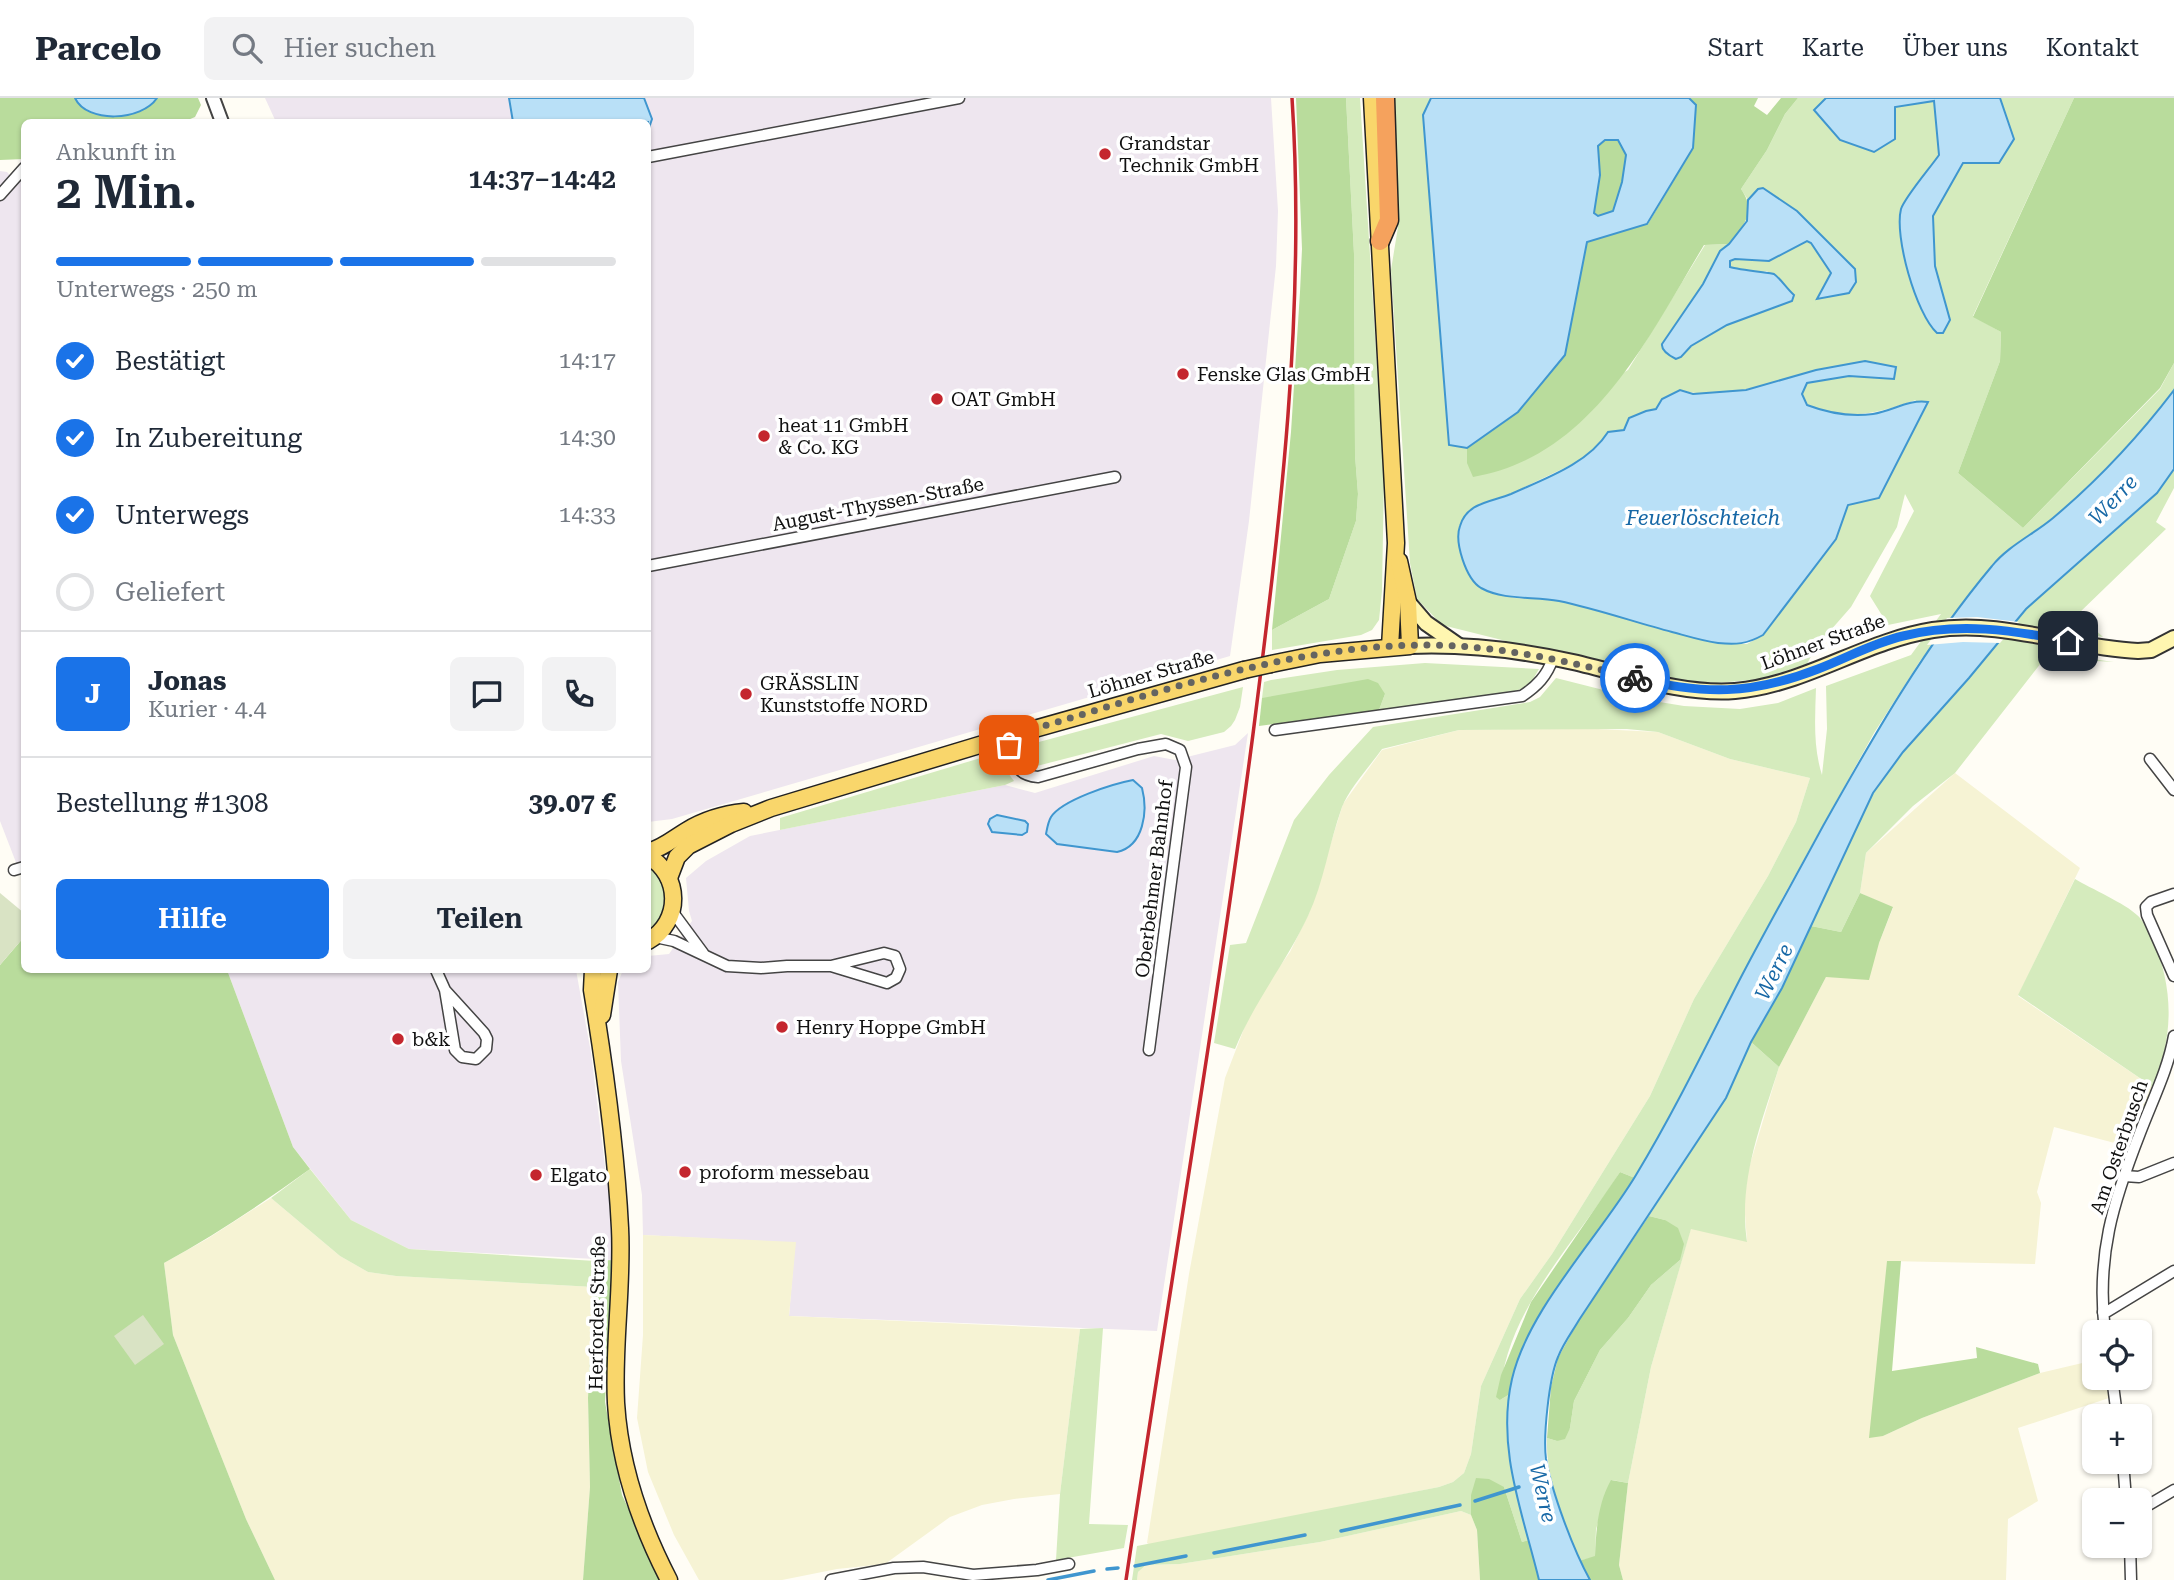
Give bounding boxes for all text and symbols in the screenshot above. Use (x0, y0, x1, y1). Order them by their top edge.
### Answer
search box (204, 17, 694, 80)
text: Parcelo (35, 29, 162, 68)
icon: search (228, 29, 266, 67)
text: Hier suchen (284, 33, 436, 63)
text: Start (1708, 34, 1764, 62)
text: Karte (1802, 34, 1864, 62)
text: Über uns (1902, 34, 2008, 62)
text: Kontakt (2046, 34, 2139, 62)
place label: Grandstar Technik GmbH (1119, 132, 1259, 177)
text: Ankunft in (56, 139, 176, 166)
marker: Grandstar Technik GmbH (1097, 146, 1113, 162)
text: 14:37–14:42 (468, 164, 616, 194)
text: 2 Min. (56, 165, 197, 219)
text: Unterwegs · 250 m (56, 276, 258, 303)
icon: check (56, 342, 94, 380)
text: Bestätigt (115, 346, 225, 376)
text: 14:17 (559, 347, 616, 374)
place label: Fenske Glas GmbH (1197, 363, 1371, 386)
marker: Fenske Glas GmbH (1175, 366, 1191, 382)
place label: OAT GmbH (951, 388, 1056, 411)
marker: OAT GmbH (929, 391, 945, 407)
place label: heat 11 GmbH & Co. KG (778, 414, 909, 459)
icon: check (56, 419, 94, 457)
text: In Zubereitung (115, 423, 302, 453)
text: 14:30 (559, 424, 616, 451)
marker: heat 11 GmbH & Co. KG (756, 428, 772, 444)
water label: Werre (2084, 470, 2142, 530)
street label: August-Thyssen-Straße (770, 472, 986, 536)
icon: check (56, 496, 94, 534)
text: Unterwegs (115, 500, 249, 530)
text: 14:33 (559, 501, 616, 528)
water label: Feuerlöschteich (1625, 506, 1781, 530)
text: Geliefert (115, 577, 225, 607)
street label: Löhner Straße (1758, 609, 1888, 675)
pin (2038, 611, 2098, 671)
icon: home (2049, 622, 2087, 660)
courier (1600, 643, 1670, 713)
street label: Löhner Straße (1085, 645, 1217, 703)
button: chat (450, 657, 524, 731)
button: phone (542, 657, 616, 731)
icon: bike (1616, 659, 1654, 697)
text: Jonas (148, 666, 226, 696)
place label: GRÄSSLIN Kunststoffe NORD (760, 672, 928, 717)
text: J (85, 679, 101, 709)
marker: GRÄSSLIN Kunststoffe NORD (738, 686, 754, 702)
text: Kurier · 4.4 (148, 696, 266, 723)
pin (979, 715, 1039, 775)
icon: bag (990, 726, 1028, 764)
street label: Oberbehmer Bahnhof (1130, 778, 1178, 979)
text: Bestellung #1308 (56, 788, 269, 818)
text: 39.07 € (528, 788, 616, 818)
button: Hilfe (56, 879, 329, 959)
button: Teilen (343, 879, 616, 959)
water label: Werre (1750, 940, 1798, 1004)
place label: Henry Hoppe GmbH (796, 1016, 986, 1039)
marker: Henry Hoppe GmbH (774, 1019, 790, 1035)
place label: b&k (412, 1028, 450, 1051)
marker: b&k (390, 1031, 406, 1047)
street label: Am Osterbusch (2085, 1077, 2153, 1217)
place label: proform messebau (699, 1161, 870, 1184)
place label: Elgato (550, 1164, 607, 1187)
marker: proform messebau (677, 1164, 693, 1180)
marker: Elgato (528, 1167, 544, 1183)
street label: Herforder Straße (584, 1235, 610, 1391)
map controls (2082, 1320, 2152, 1558)
button: locate (2082, 1320, 2152, 1390)
button: + (2082, 1404, 2152, 1474)
water label: Werre (1525, 1461, 1561, 1525)
button: − (2082, 1488, 2152, 1558)

